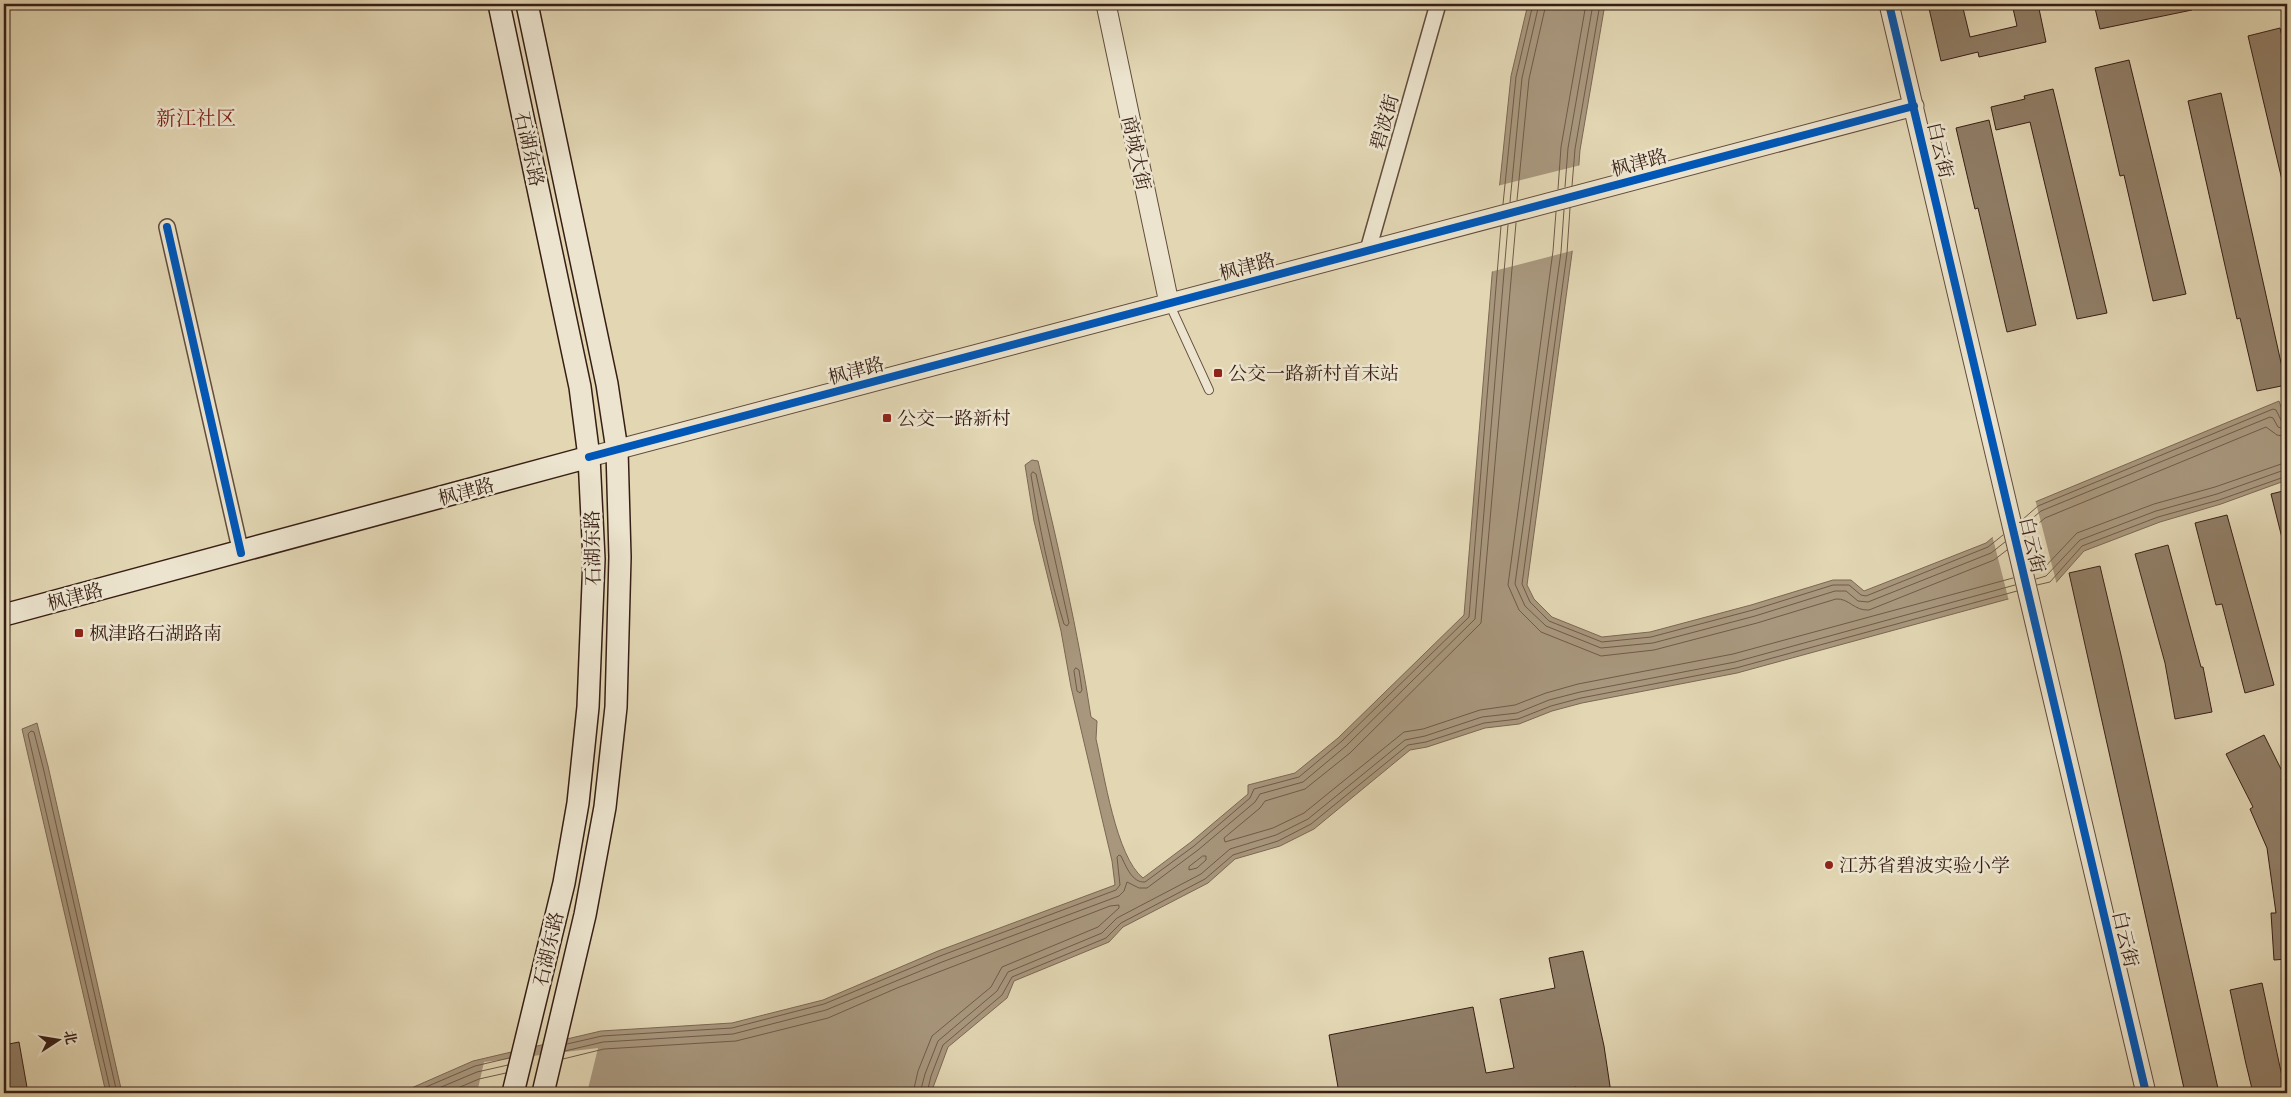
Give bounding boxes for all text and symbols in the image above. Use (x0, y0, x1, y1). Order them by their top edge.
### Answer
street label: 碧波街 (1363, 91, 1405, 153)
district label: 新江社区 (156, 103, 236, 132)
street label: 石湖东路 (508, 109, 552, 189)
street label: 商城大街 (1115, 113, 1159, 193)
street label: 白云街 (1921, 119, 1961, 181)
street label: 枫津路 (1608, 141, 1670, 183)
street label: 枫津路 (1216, 245, 1278, 287)
street label: 枫津路 (825, 349, 887, 391)
place label: 公交一路新村首末站 (1228, 359, 1399, 387)
marker: 公交一路新村首末站 (1212, 367, 1224, 379)
place label: 公交一路新村 (897, 404, 1011, 432)
marker: 公交一路新村 (881, 412, 893, 424)
street label: 枫津路 (435, 470, 497, 512)
street label: 石湖东路 (577, 510, 607, 586)
street label: 白云街 (2013, 514, 2053, 576)
street label: 枫津路 (44, 575, 106, 617)
place label: 枫津路石湖路南 (89, 619, 222, 647)
marker: 枫津路石湖路南 (73, 627, 85, 639)
place label: 江苏省碧波实验小学 (1839, 851, 2010, 879)
marker: 江苏省碧波实验小学 (1823, 859, 1835, 871)
street label: 白云街 (2106, 908, 2146, 970)
street label: 石湖东路 (526, 909, 570, 989)
north arrow (32, 1014, 82, 1064)
text: 北 (59, 1028, 82, 1046)

